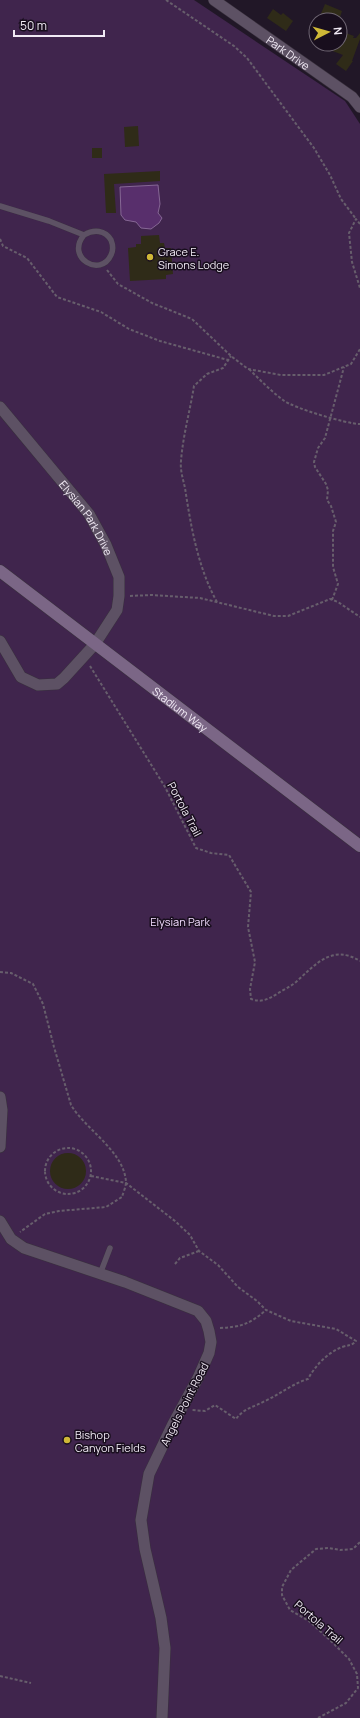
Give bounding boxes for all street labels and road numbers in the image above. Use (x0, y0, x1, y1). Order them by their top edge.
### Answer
street label: Park Drive (264, 32, 314, 73)
street label: Elysian Park Drive (56, 477, 117, 558)
street label: Stadium Way (150, 683, 211, 735)
street label: Portola Trail (164, 779, 206, 839)
street label: Angels Point Road (156, 1360, 212, 1448)
street label: Portola Trail (292, 1597, 346, 1647)

